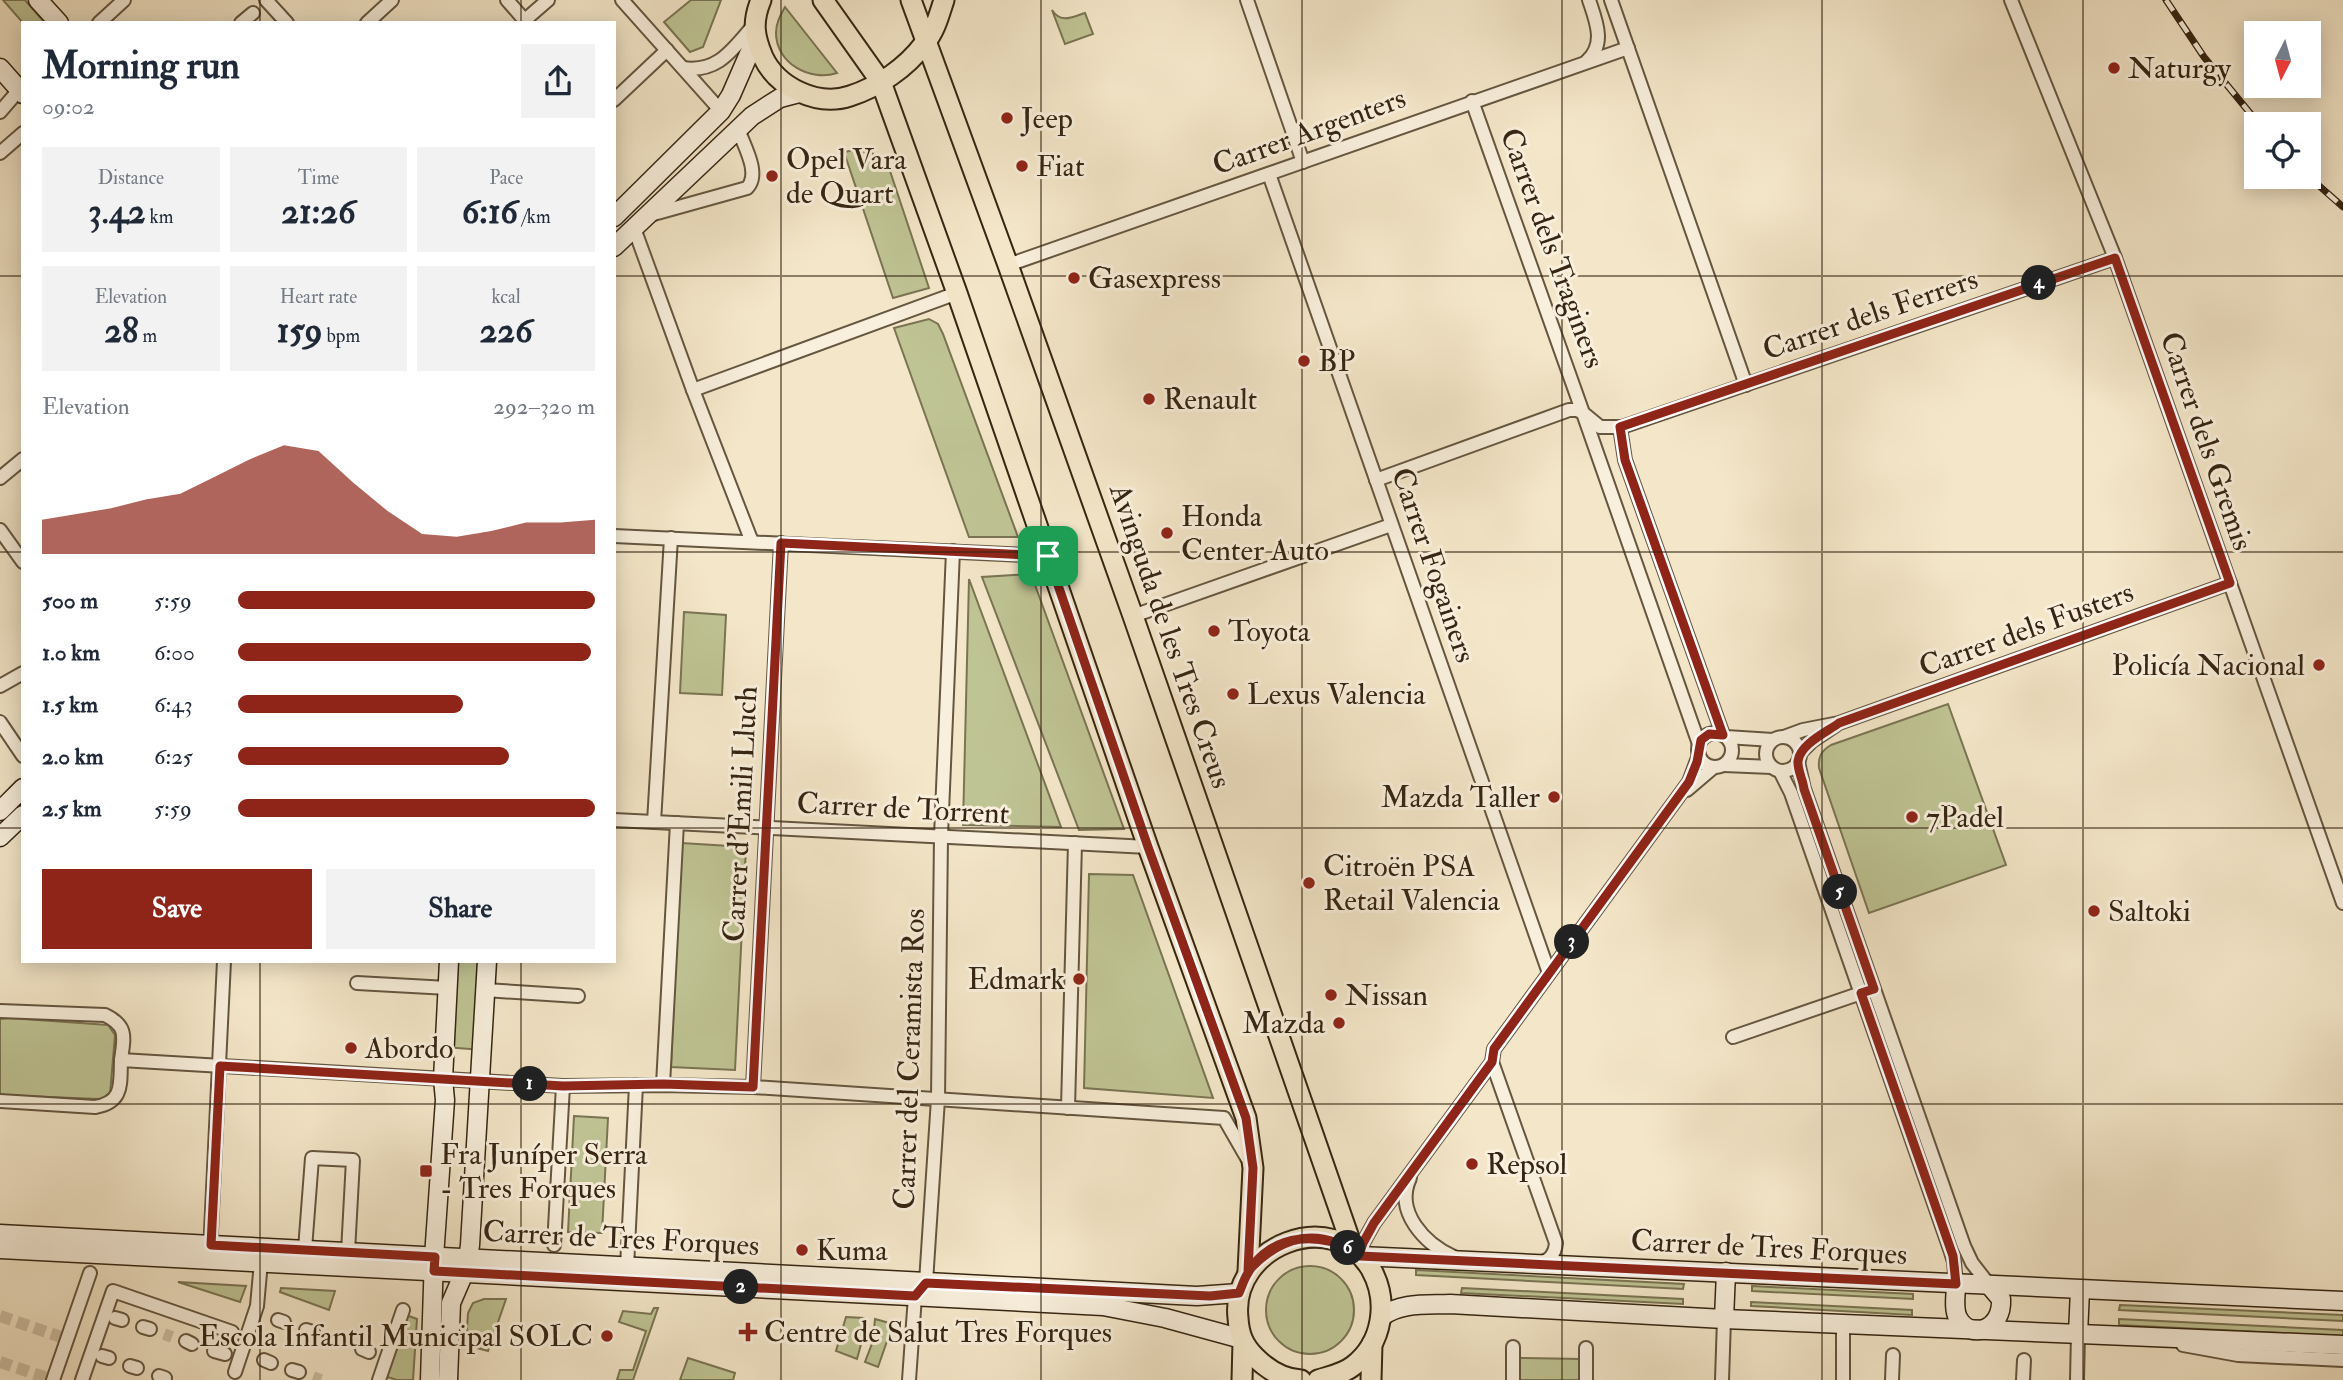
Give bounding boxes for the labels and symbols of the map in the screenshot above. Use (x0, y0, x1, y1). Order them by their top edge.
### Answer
north arrow (2244, 21, 2320, 98)
place label: Naturgy (2128, 50, 2232, 87)
marker: Naturgy (2106, 60, 2122, 76)
street label: Carrer Argenters (1208, 79, 1411, 184)
place label: Jeep (1020, 100, 1073, 137)
marker: Jeep (999, 110, 1015, 126)
street label: Carrer dels Traginers (1492, 123, 1613, 373)
place label: Opel Vara de Quart (786, 141, 907, 212)
place label: Fiat (1036, 148, 1085, 185)
marker: Fiat (1014, 158, 1030, 174)
marker: Opel Vara de Quart (764, 168, 780, 184)
place label: Gasexpress (1088, 260, 1221, 297)
street label: Carrer dels Ferrers (1758, 260, 1983, 369)
pin: 4 (2022, 266, 2056, 300)
marker: Gasexpress (1066, 270, 1082, 286)
street label: Carrer dels Gremis (2152, 327, 2261, 555)
place label: BP (1318, 343, 1355, 380)
marker: BP (1296, 353, 1312, 369)
place label: Renault (1163, 381, 1258, 418)
marker: Renault (1141, 391, 1157, 407)
street label: Carrer Fogainers (1383, 463, 1484, 667)
street label: Avinguda de les Tres Creus (1101, 478, 1240, 793)
place label: Honda Center Auto (1181, 498, 1329, 569)
marker: Honda Center Auto (1159, 525, 1175, 541)
pin (1018, 526, 1078, 586)
street label: Carrer dels Fusters (1914, 573, 2139, 685)
place label: Toyota (1228, 613, 1311, 650)
marker: Toyota (1206, 623, 1222, 639)
place label: Policía Nacional (2111, 647, 2305, 684)
marker: Policía Nacional (2311, 657, 2327, 673)
place label: Lexus Valencia (1247, 676, 1426, 713)
street label: Carrer d'Emili Lluch (715, 685, 766, 943)
marker: Lexus Valencia (1225, 686, 1241, 702)
place label: Mazda Taller (1381, 779, 1540, 816)
street label: Carrer de Torrent (796, 784, 1010, 833)
marker: Mazda Taller (1546, 789, 1562, 805)
place label: 7Padel (1926, 799, 2004, 836)
marker: 7Padel (1904, 809, 1920, 825)
place label: Citroën PSA Retail Valencia (1323, 848, 1500, 919)
pin: 5 (1822, 874, 1857, 910)
marker: Citroën PSA Retail Valencia (1301, 875, 1317, 891)
place label: Saltoki (2108, 893, 2191, 930)
marker: Saltoki (2086, 903, 2102, 919)
street label: Carrer del Ceramista Ros (886, 908, 933, 1210)
pin: 3 (1554, 925, 1590, 960)
place label: Edmark (968, 961, 1065, 998)
marker: Edmark (1071, 971, 1087, 987)
place label: Nissan (1345, 977, 1428, 1014)
marker: Nissan (1323, 987, 1339, 1003)
place label: Mazda (1242, 1005, 1326, 1042)
marker: Mazda (1331, 1015, 1347, 1031)
place label: Abordo (364, 1030, 453, 1067)
marker: Abordo (343, 1040, 359, 1056)
pin: 1 (512, 1066, 548, 1102)
place label: Fra Juníper Serra - Tres Forques (440, 1136, 648, 1207)
place label: Repsol (1486, 1146, 1568, 1183)
marker: Repsol (1464, 1156, 1480, 1172)
marker: Fra Juníper Serra - Tres Forques (418, 1163, 434, 1179)
street label: Carrer de Tres Forques (482, 1213, 760, 1264)
street label: Carrer de Tres Forques (1630, 1222, 1908, 1273)
pin: 6 (1330, 1230, 1366, 1266)
place label: Kuma (816, 1232, 888, 1269)
marker: Kuma (794, 1242, 810, 1258)
pin: 2 (724, 1270, 758, 1304)
place label: Centre de Salut Tres Forques (764, 1314, 1112, 1351)
place label: Escola Infantil Municipal SOLC (198, 1318, 593, 1355)
marker: Centre de Salut Tres Forques (738, 1322, 758, 1342)
marker: Escola Infantil Municipal SOLC (599, 1328, 615, 1344)

